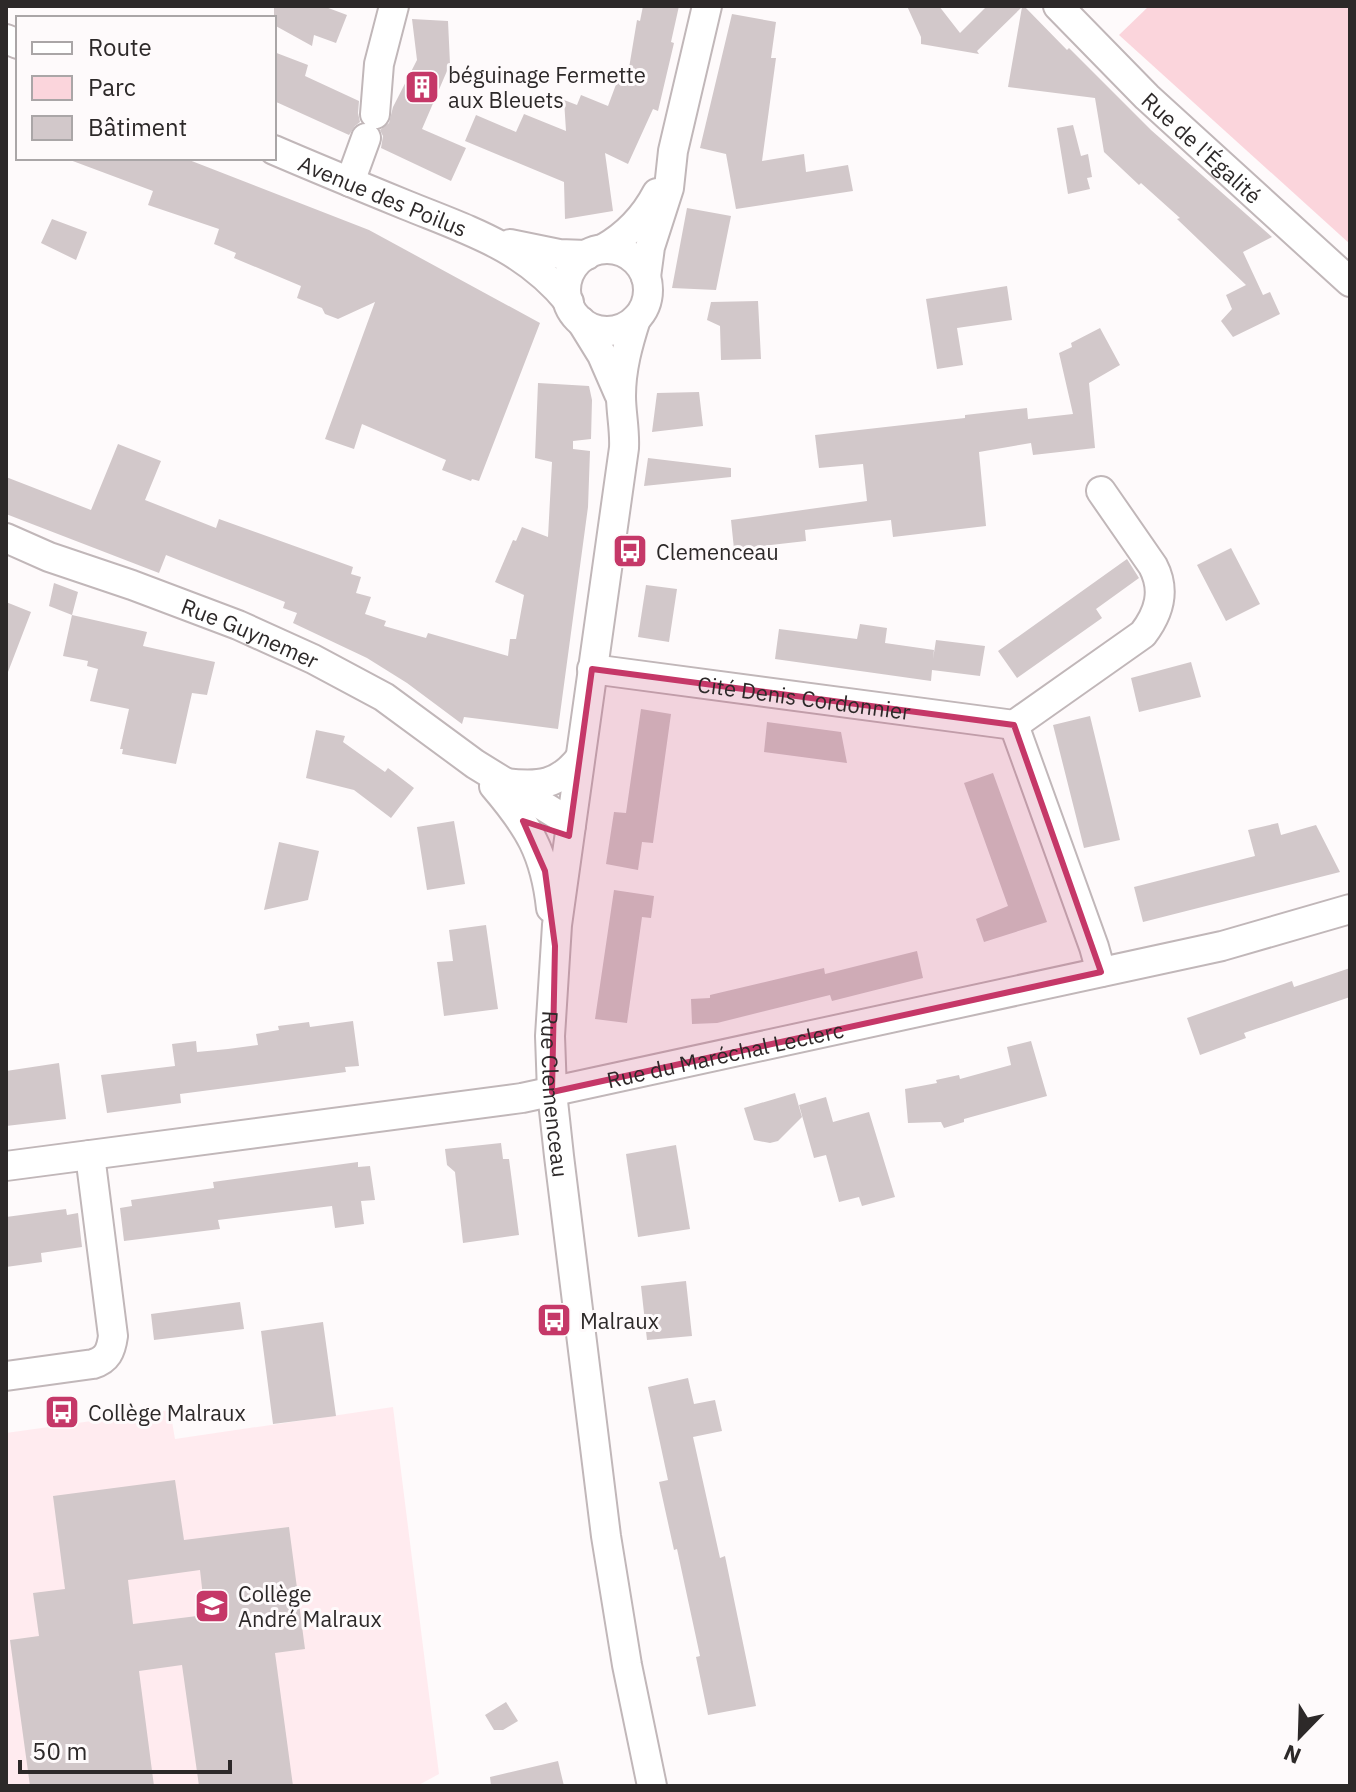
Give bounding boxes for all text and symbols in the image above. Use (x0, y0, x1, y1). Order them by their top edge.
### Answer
legend (16, 16, 276, 160)
text: Route (88, 31, 152, 63)
place label: béguinage Fermette aux Bleuets (448, 60, 646, 114)
building icon: béguinage Fermette aux Bleuets (403, 68, 441, 106)
text: Parc (88, 71, 136, 103)
street label: Rue de l'Égalité (1136, 85, 1268, 209)
text: Bâtiment (88, 111, 187, 143)
street label: Avenue des Poilus (294, 148, 472, 243)
bus stop icon: Clemenceau (611, 532, 649, 570)
place label: Clemenceau (656, 537, 779, 566)
street label: Rue Guynemer (177, 591, 324, 674)
street label: Cité Denis Cordonnier (696, 669, 912, 726)
street label: Rue Clemenceau (535, 1010, 576, 1179)
street label: Rue du Maréchal Leclerc (604, 1014, 846, 1094)
bus stop icon: Malraux (535, 1301, 573, 1339)
place label: Malraux (580, 1306, 659, 1335)
bus stop icon: Collège Malraux (43, 1393, 81, 1431)
place label: Collège Malraux (88, 1398, 246, 1427)
place label: Collège André Malraux (238, 1579, 382, 1633)
school or university icon: Collège André Malraux (193, 1587, 231, 1625)
north arrow (1260, 1696, 1340, 1776)
scale bar (20, 1724, 230, 1774)
text: 50 m (32, 1735, 87, 1767)
text: N (1279, 1738, 1305, 1771)

